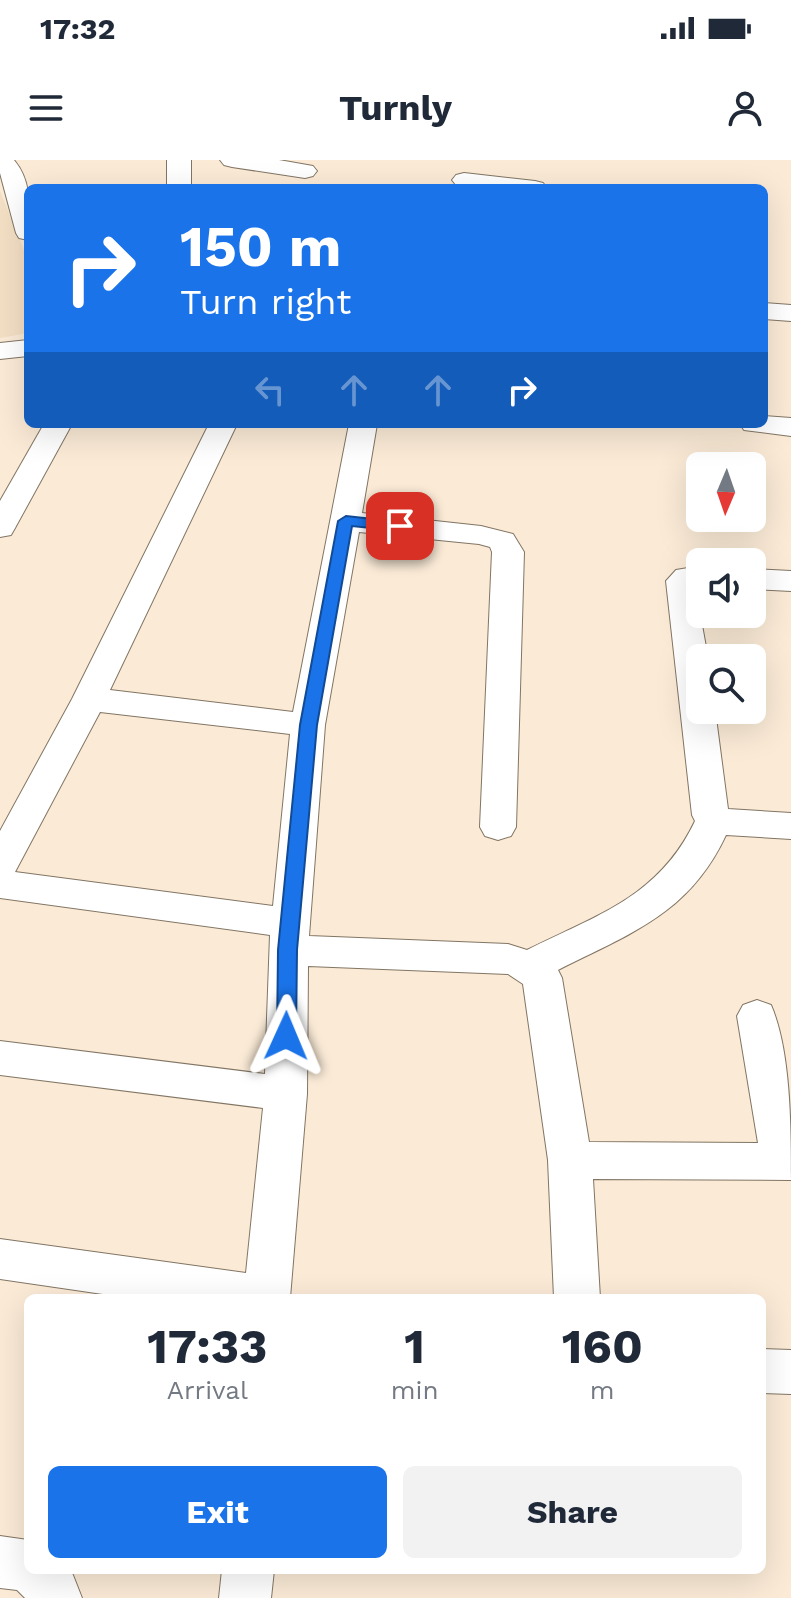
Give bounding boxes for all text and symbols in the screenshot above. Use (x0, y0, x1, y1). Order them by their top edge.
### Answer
text: 17:32 (40, 11, 115, 46)
icon: menu (24, 86, 68, 130)
icon: person (723, 86, 767, 130)
text: Turnly (339, 87, 452, 129)
text: 150 m (180, 214, 342, 280)
icon: right (48, 216, 152, 320)
text: Turn right (180, 281, 351, 323)
icon: left (248, 368, 292, 412)
icon: ahead (332, 368, 376, 412)
icon: ahead (416, 368, 460, 412)
icon: right (500, 368, 544, 412)
north arrow (686, 452, 766, 532)
map controls (686, 452, 766, 724)
pin (366, 492, 434, 560)
icon: arrive (378, 504, 422, 548)
button: sound (686, 548, 766, 628)
button: search (686, 644, 766, 724)
position arrow (244, 994, 328, 1078)
text: 17:33 (147, 1318, 268, 1375)
text: 1 (404, 1318, 425, 1375)
text: 160 (562, 1318, 643, 1375)
text: Arrival (167, 1375, 248, 1405)
text: min (391, 1375, 439, 1405)
text: m (590, 1375, 615, 1405)
button: Exit (48, 1466, 387, 1558)
button: Share (403, 1466, 742, 1558)

